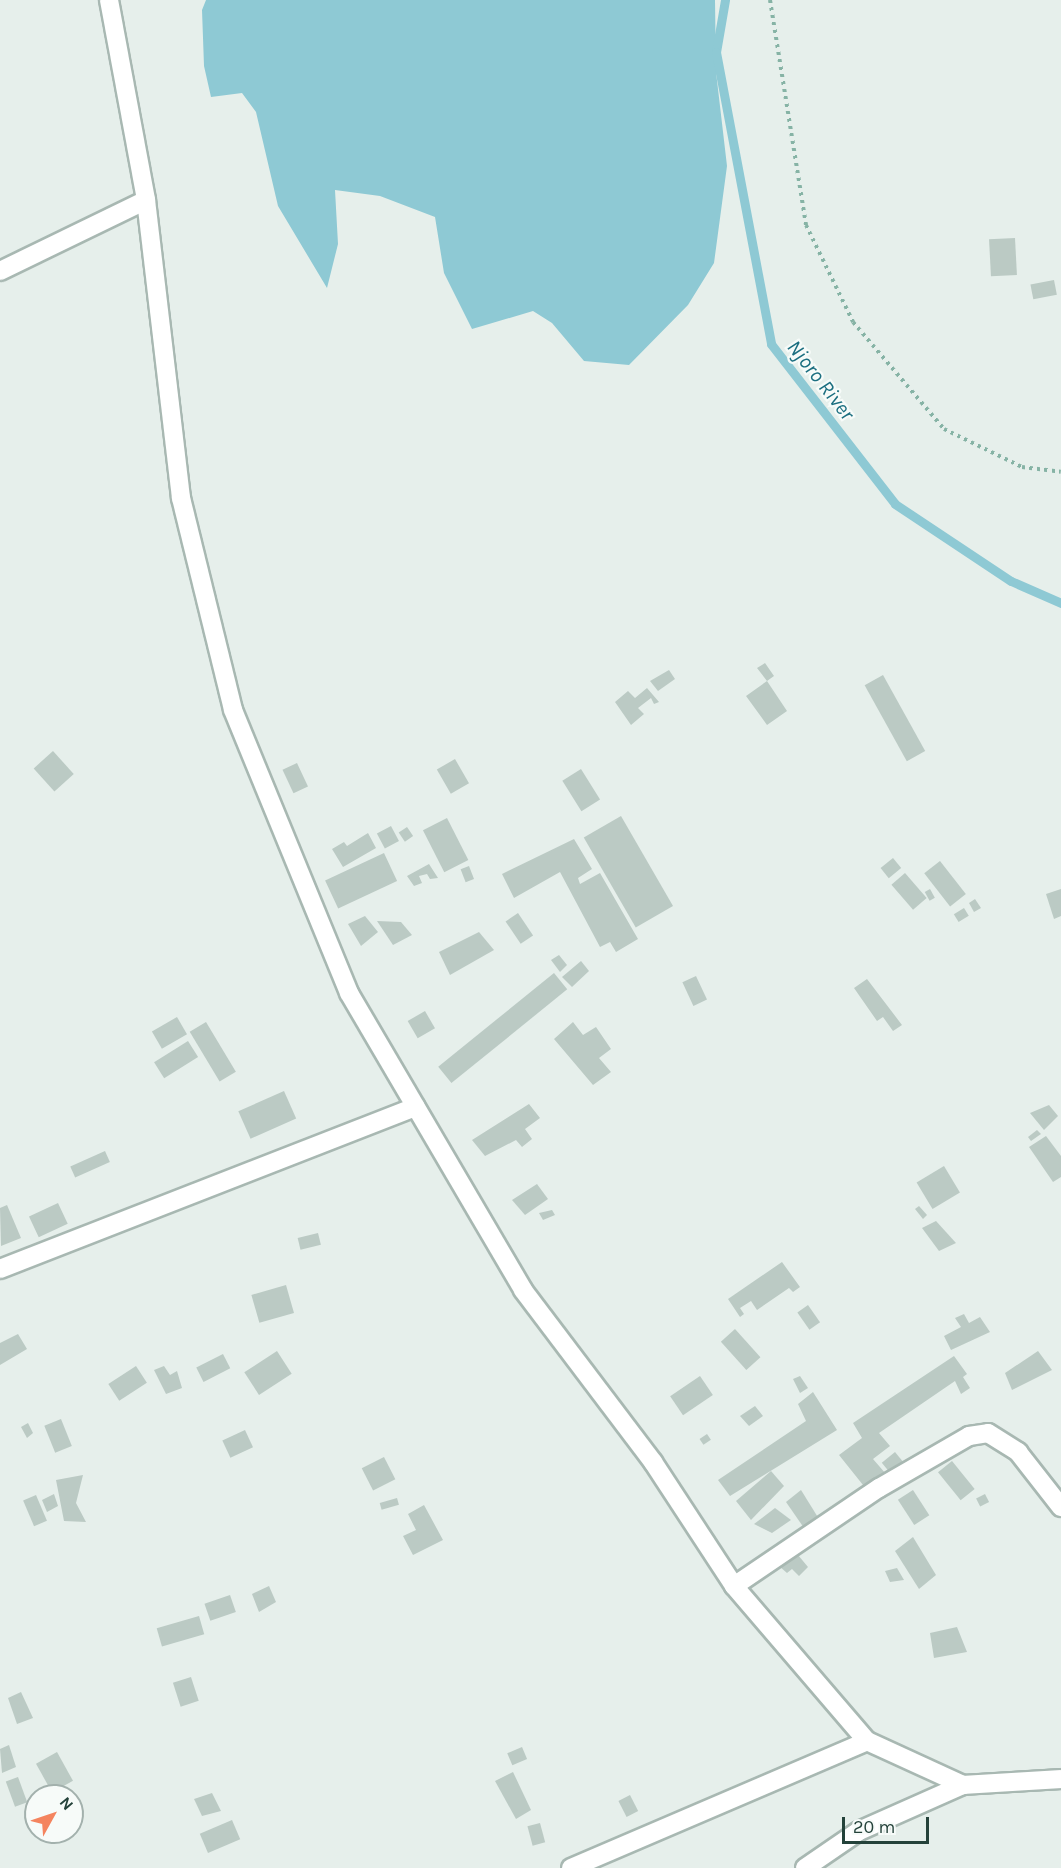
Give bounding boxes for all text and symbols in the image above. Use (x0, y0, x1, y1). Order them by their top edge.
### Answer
water label: Njoro River (782, 335, 860, 425)
north arrow (24, 1784, 84, 1844)
text: N (56, 1793, 78, 1814)
scale bar (845, 1805, 932, 1843)
text: 20 m (853, 1816, 895, 1838)

